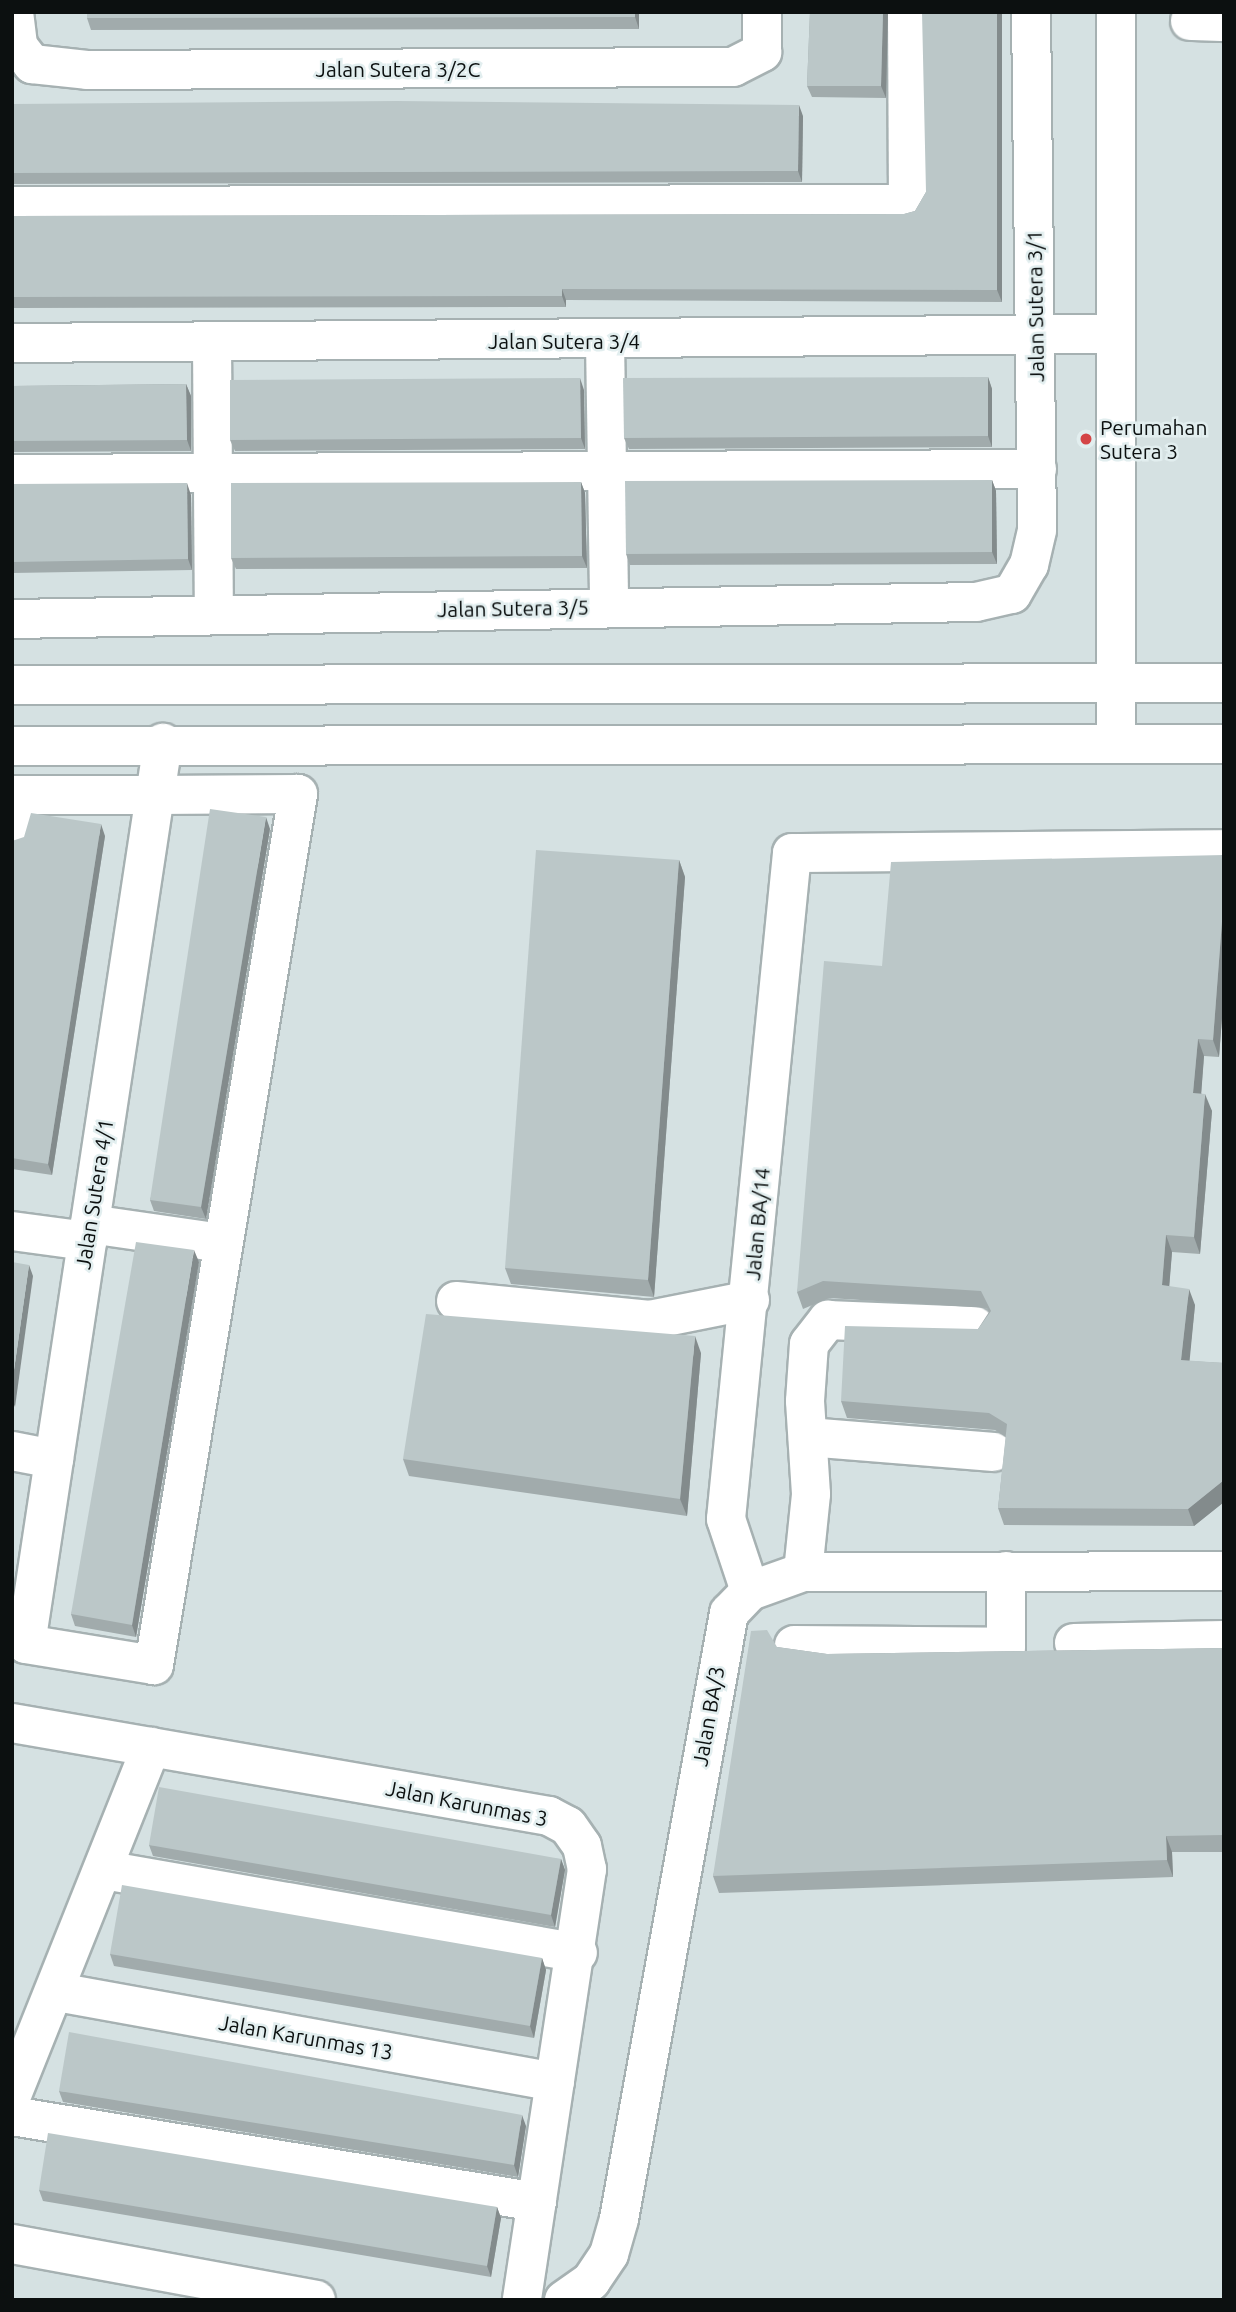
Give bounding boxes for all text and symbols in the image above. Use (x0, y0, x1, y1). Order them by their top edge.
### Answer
street label: Jalan Sutera 3/2C (316, 56, 480, 82)
street label: Jalan Sutera 3/1 (1021, 230, 1049, 382)
street label: Jalan Sutera 3/4 (488, 328, 640, 354)
place label: Perumahan Sutera 3 (1100, 414, 1207, 464)
marker: Perumahan Sutera 3 (1078, 431, 1094, 447)
street label: Jalan Sutera 3/5 (437, 594, 589, 622)
street label: Jalan Sutera 4/1 (70, 1117, 118, 1271)
street label: Jalan BA/14 (740, 1167, 774, 1281)
street label: Jalan BA/3 (687, 1664, 729, 1768)
street label: Jalan Karunmas 3 (384, 1775, 550, 1831)
street label: Jalan Karunmas 13 (217, 2009, 395, 2065)

